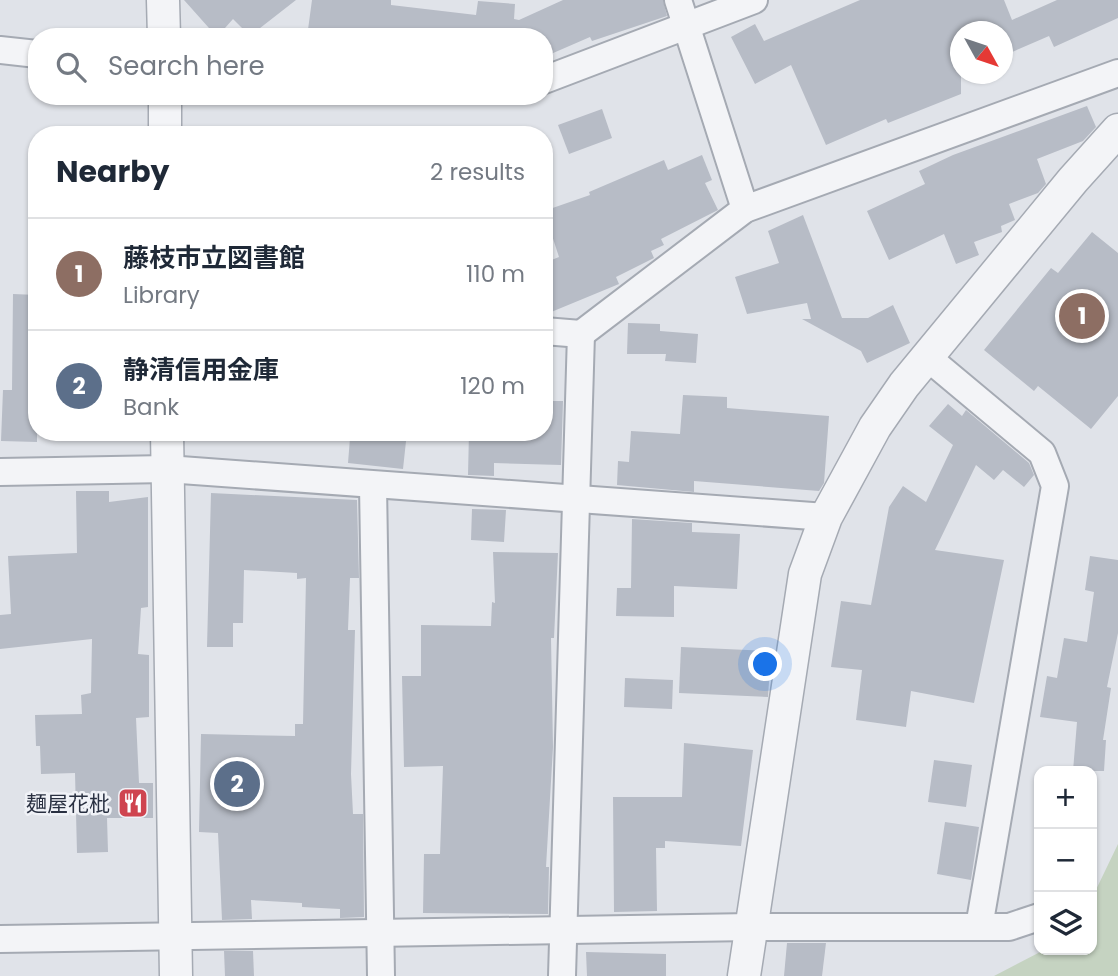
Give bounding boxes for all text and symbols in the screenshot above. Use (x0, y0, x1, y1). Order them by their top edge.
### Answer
north arrow (950, 21, 1013, 84)
search box (28, 28, 553, 105)
icon: search (52, 48, 90, 86)
text: Search here (108, 48, 265, 84)
text: Nearby (56, 150, 170, 193)
text: 2 results (430, 156, 525, 188)
text: 藤枝市立図書館 (123, 240, 305, 276)
text: 1 (75, 258, 83, 290)
text: 110 m (466, 258, 525, 290)
text: Library (123, 279, 200, 311)
pin: 1 (1059, 290, 1105, 342)
text: 静清信用金庫 (123, 352, 279, 388)
text: 2 (72, 370, 86, 402)
text: 120 m (460, 370, 525, 402)
text: Bank (123, 391, 179, 423)
your location (748, 647, 782, 681)
pin: 2 (214, 758, 260, 810)
map controls (1034, 766, 1097, 955)
button: + (1034, 766, 1097, 829)
restaurant icon: 麺屋花枇 (116, 786, 150, 820)
place label: 麺屋花枇 (26, 789, 110, 818)
button: − (1034, 829, 1097, 892)
button: layers (1034, 892, 1097, 955)

